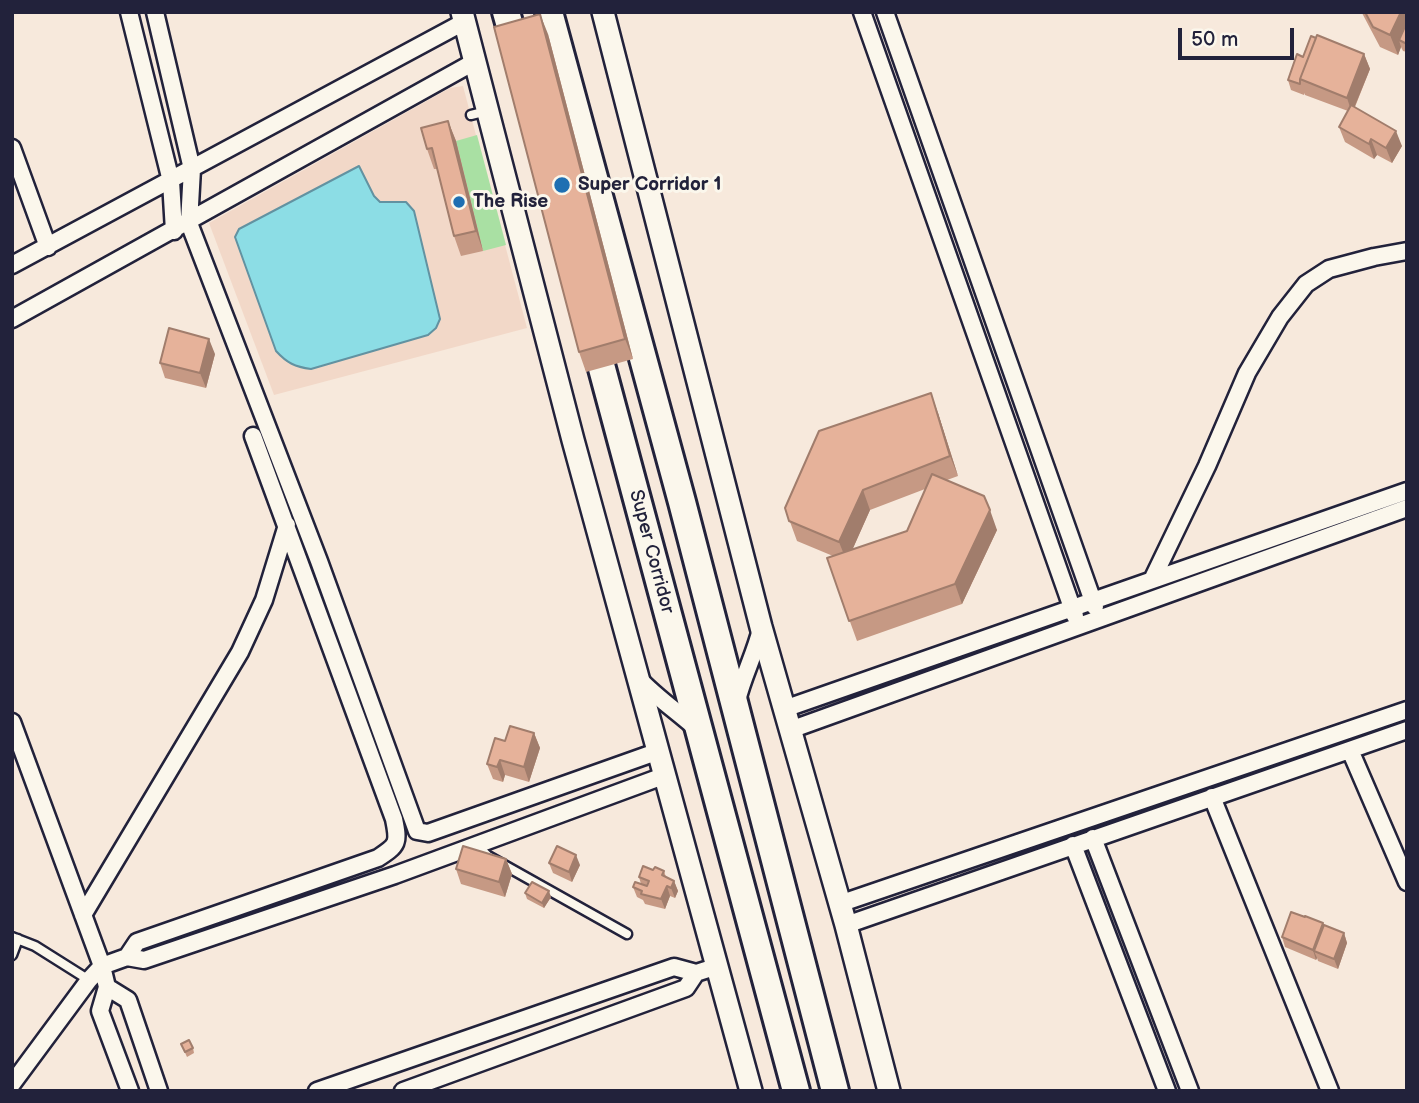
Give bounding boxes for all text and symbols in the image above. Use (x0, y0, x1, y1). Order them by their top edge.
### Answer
scale bar (1181, 14, 1296, 58)
text: 50 m (1191, 27, 1238, 52)
place label: Super Corridor 1 (578, 174, 722, 196)
marker: Super Corridor 1 (552, 175, 572, 195)
place label: The Rise (473, 191, 548, 213)
marker: The Rise (451, 194, 467, 210)
street label: Super Corridor (624, 488, 678, 616)

